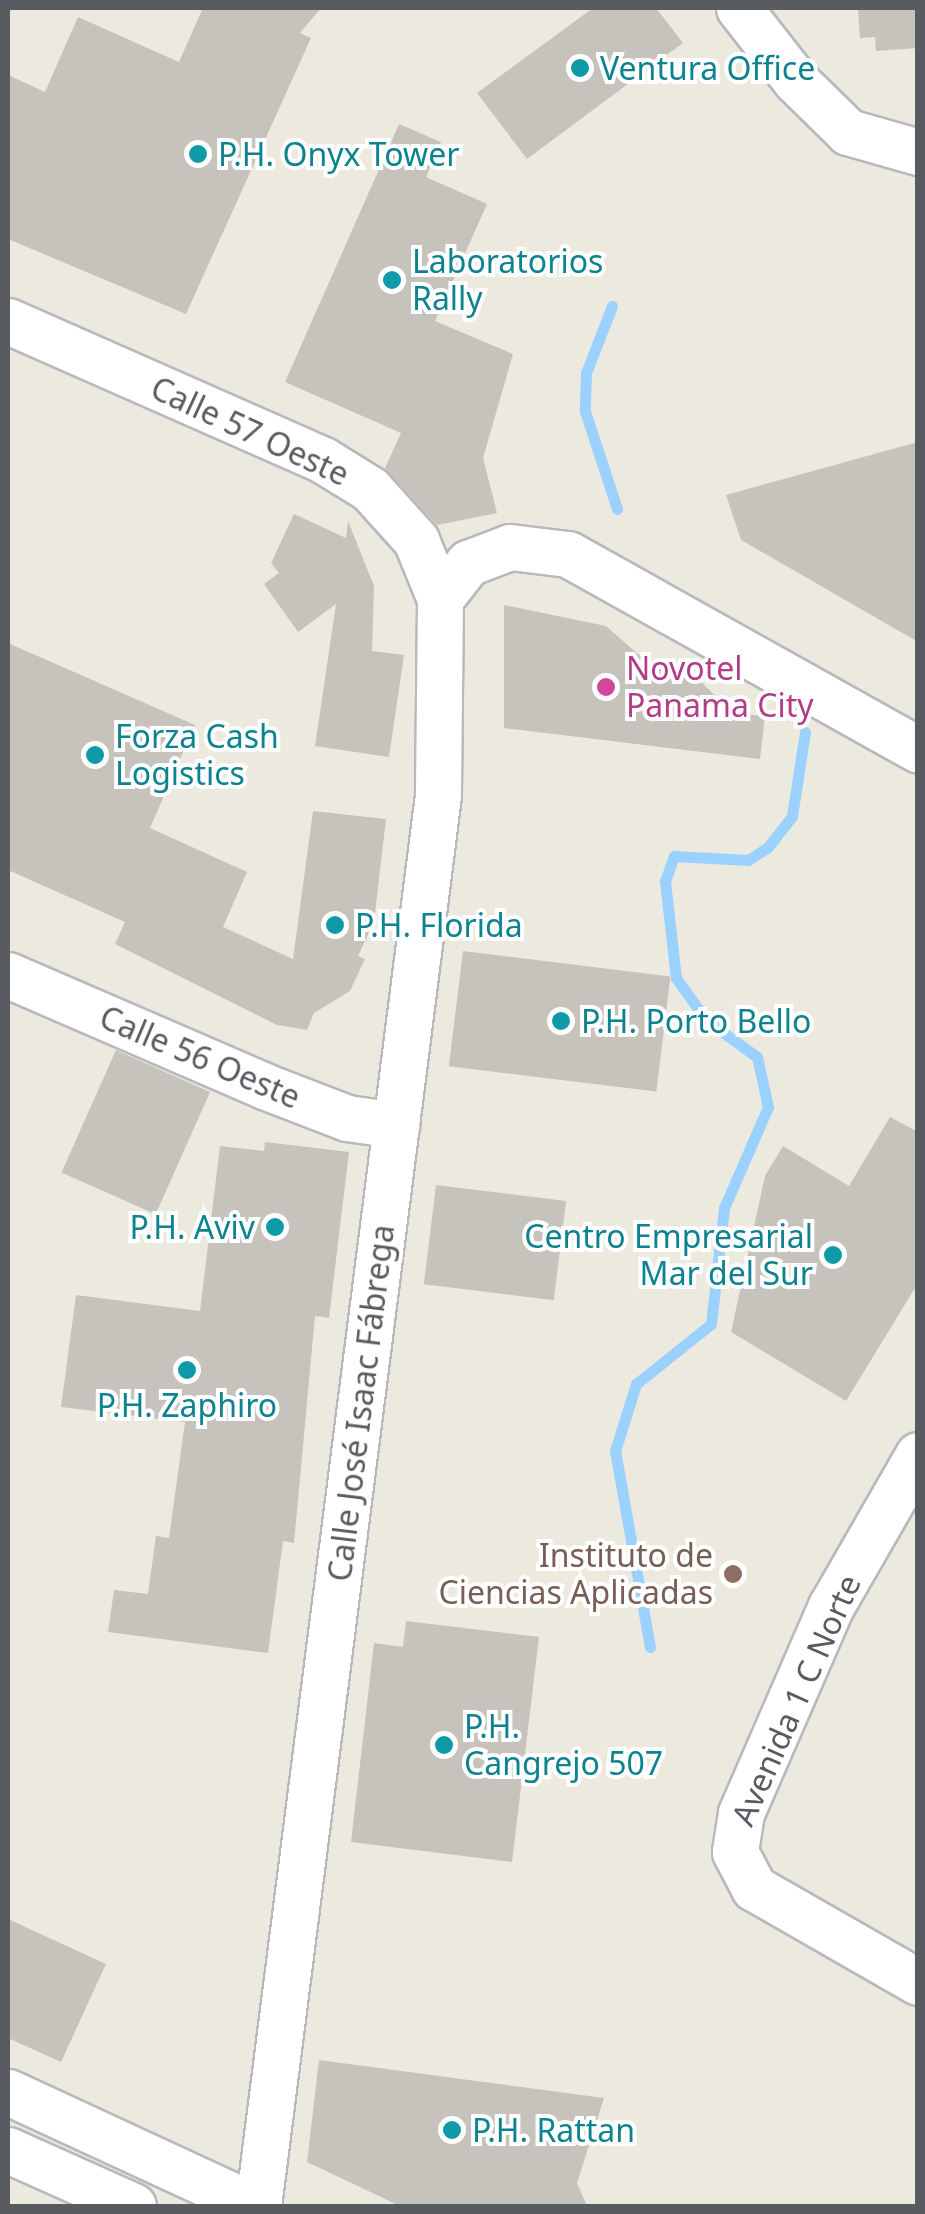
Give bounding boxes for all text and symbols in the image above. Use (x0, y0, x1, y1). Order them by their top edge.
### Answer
place label: Ventura Office (600, 49, 815, 87)
marker: Ventura Office (569, 57, 591, 79)
place label: P.H. Onyx Tower (218, 135, 459, 173)
marker: P.H. Onyx Tower (187, 143, 209, 165)
place label: Laboratorios Rally (412, 243, 603, 318)
marker: Laboratorios Rally (381, 269, 403, 291)
street label: Calle 57 Oeste (145, 368, 355, 494)
place label: Novotel Panama City (626, 650, 814, 725)
marker: Novotel Panama City (595, 676, 617, 698)
place label: Forza Cash Logistics (115, 718, 279, 793)
marker: Forza Cash Logistics (84, 744, 106, 766)
place label: P.H. Florida (355, 906, 523, 944)
marker: P.H. Florida (324, 914, 346, 936)
street label: Calle 56 Oeste (94, 998, 306, 1116)
place label: P.H. Porto Bello (581, 1002, 811, 1040)
marker: P.H. Porto Bello (550, 1010, 572, 1032)
place label: P.H. Aviv (129, 1208, 255, 1246)
marker: P.H. Aviv (264, 1216, 286, 1238)
place label: Centro Empresarial Mar del Sur (524, 1218, 813, 1293)
street label: Calle José Isaac Fábrega (320, 1222, 402, 1584)
marker: Centro Empresarial Mar del Sur (822, 1244, 844, 1266)
marker: P.H. Zaphiro (176, 1359, 198, 1381)
place label: P.H. Zaphiro (97, 1386, 277, 1424)
place label: Instituto de Ciencias Aplicadas (439, 1537, 713, 1612)
marker: Instituto de Ciencias Aplicadas (722, 1563, 744, 1585)
street label: Avenida 1 C Norte (723, 1569, 869, 1831)
place label: P.H. Cangrejo 507 (464, 1708, 663, 1783)
marker: P.H. Cangrejo 507 (433, 1734, 455, 1756)
place label: P.H. Rattan (472, 2111, 635, 2149)
marker: P.H. Rattan (441, 2119, 463, 2141)

